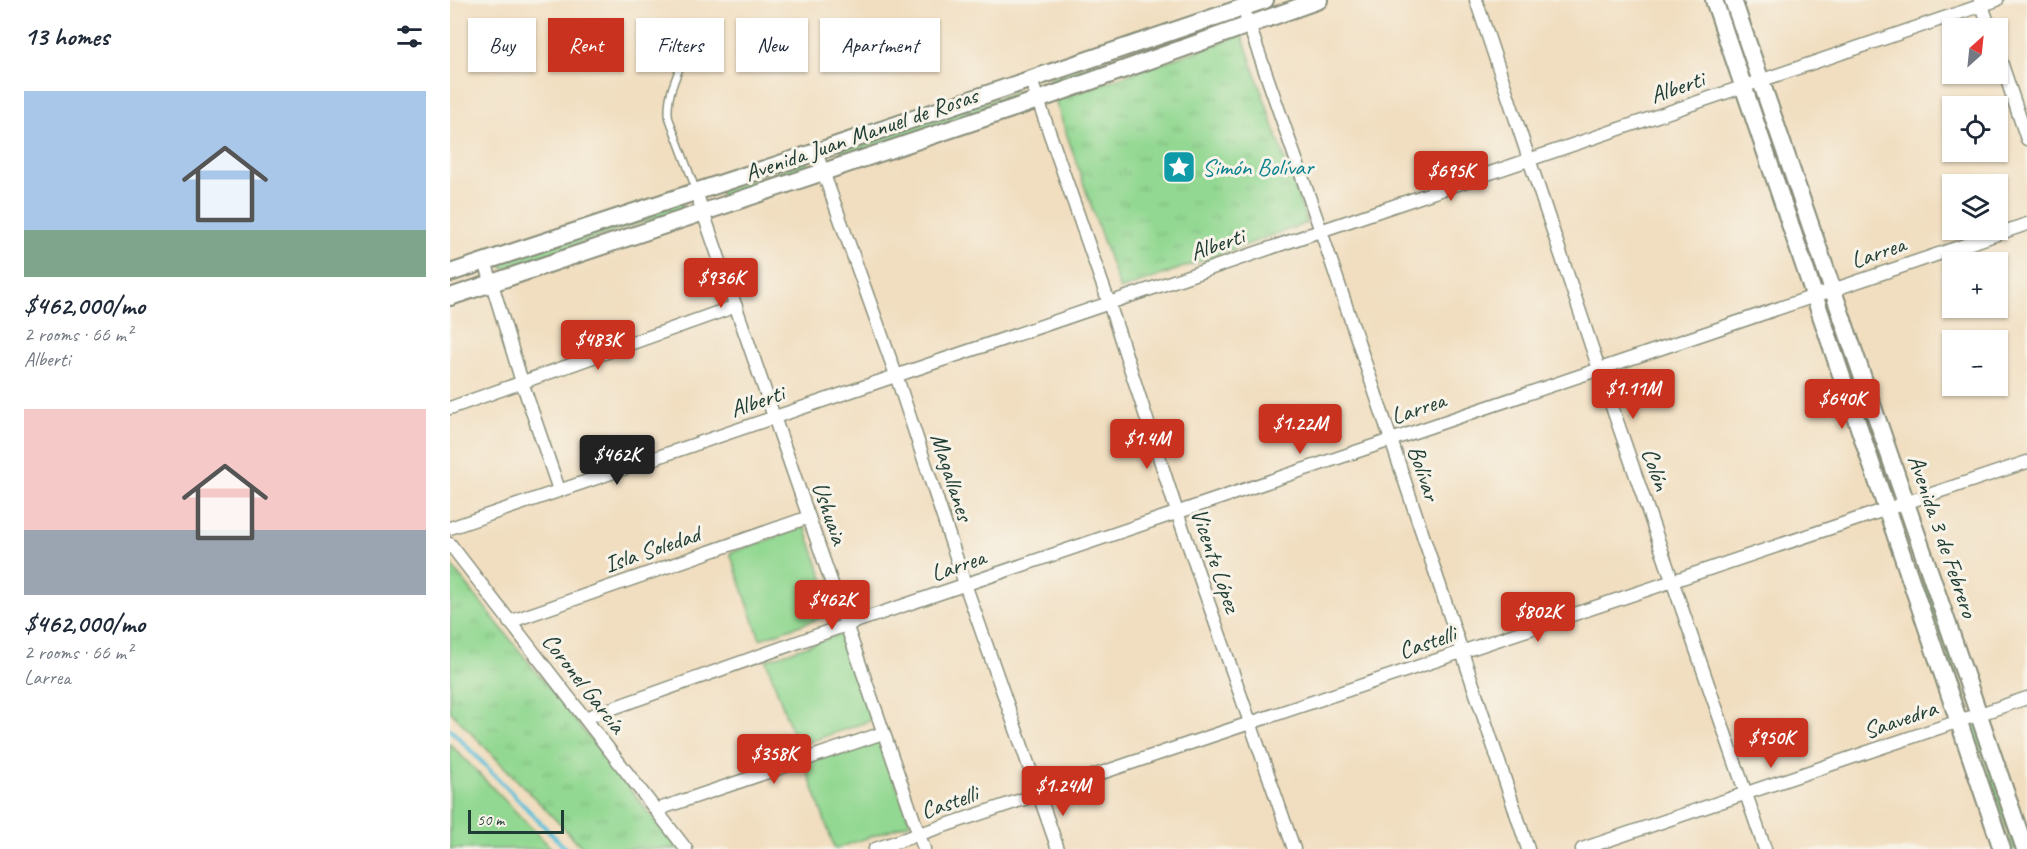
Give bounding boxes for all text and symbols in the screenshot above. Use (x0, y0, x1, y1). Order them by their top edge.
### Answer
chip: Buy (468, 18, 536, 72)
chip: Rent (548, 18, 624, 72)
chip: Filters (636, 18, 724, 72)
chip: New (736, 18, 808, 72)
chip: Apartment (820, 18, 940, 72)
north arrow (1942, 18, 2008, 84)
map controls (1942, 18, 2008, 396)
text: 13 homes (24, 20, 109, 53)
icon: filters (393, 20, 426, 53)
street label: Alberti (1646, 63, 1710, 110)
street label: Avenida Juan Manuel de Rosas (740, 79, 983, 188)
button: locate (1942, 96, 2008, 162)
icon: home (171, 130, 279, 238)
place icon: Simón Bolívar (1161, 149, 1197, 185)
pin: $695K (1409, 151, 1493, 202)
place label: Simón Bolívar (1202, 152, 1316, 182)
text: $695K (1428, 158, 1474, 183)
button: layers (1942, 174, 2008, 240)
street label: Alberti (1186, 220, 1250, 267)
street label: Larrea (1847, 228, 1911, 275)
button: + (1942, 252, 2008, 318)
pin: $936K (679, 258, 763, 309)
text: $936K (698, 265, 744, 290)
text: $462,000/mo (24, 289, 145, 322)
pin: $483K (556, 320, 640, 371)
text: 2 rooms · 66 m² (24, 322, 132, 347)
text: $483K (575, 327, 621, 352)
button: − (1942, 330, 2008, 396)
text: Alberti (24, 347, 70, 372)
pin: $1.11M (1584, 369, 1682, 420)
text: $1.11M (1606, 376, 1660, 401)
street label: Alberti (726, 377, 790, 424)
pin: $640K (1800, 379, 1884, 430)
street label: Larrea (1387, 384, 1451, 431)
text: $640K (1819, 386, 1865, 411)
pin: $1.22M (1251, 404, 1349, 455)
text: $1.22M (1273, 411, 1327, 436)
pin: $1.4M (1105, 419, 1189, 470)
text: $1.4M (1124, 426, 1170, 451)
street label: Magallanes (924, 429, 981, 526)
pin: $462K (575, 435, 659, 486)
text: $462K (594, 442, 640, 467)
street label: Bolívar (1401, 442, 1448, 507)
street label: Colón (1635, 444, 1678, 495)
icon: home (171, 448, 279, 556)
street label: Avenida 3 de Febrero (1901, 451, 1985, 623)
street label: Ushuaia (805, 478, 855, 550)
street label: Vicente López (1184, 504, 1249, 618)
street label: Isla Soledad (600, 518, 707, 579)
street label: Larrea (927, 541, 991, 588)
pin: $462K (790, 580, 874, 631)
text: $462K (809, 587, 855, 612)
pin: $802K (1496, 592, 1580, 643)
text: $802K (1515, 599, 1561, 624)
text: $462,000/mo (24, 607, 145, 640)
street label: Castelli (1395, 617, 1463, 666)
street label: Coronel García (535, 627, 634, 741)
text: 2 rooms · 66 m² (24, 640, 132, 665)
text: Larrea (24, 665, 70, 690)
street label: Saavedra (1859, 692, 1942, 746)
pin: $950K (1729, 718, 1813, 769)
text: $950K (1748, 725, 1794, 750)
pin: $358K (732, 734, 816, 785)
text: $358K (751, 741, 797, 766)
pin: $1.24M (1014, 766, 1112, 817)
text: $1.24M (1036, 773, 1090, 798)
street label: Castelli (917, 777, 985, 826)
scale bar (468, 807, 564, 834)
text: 50 m (477, 810, 504, 830)

